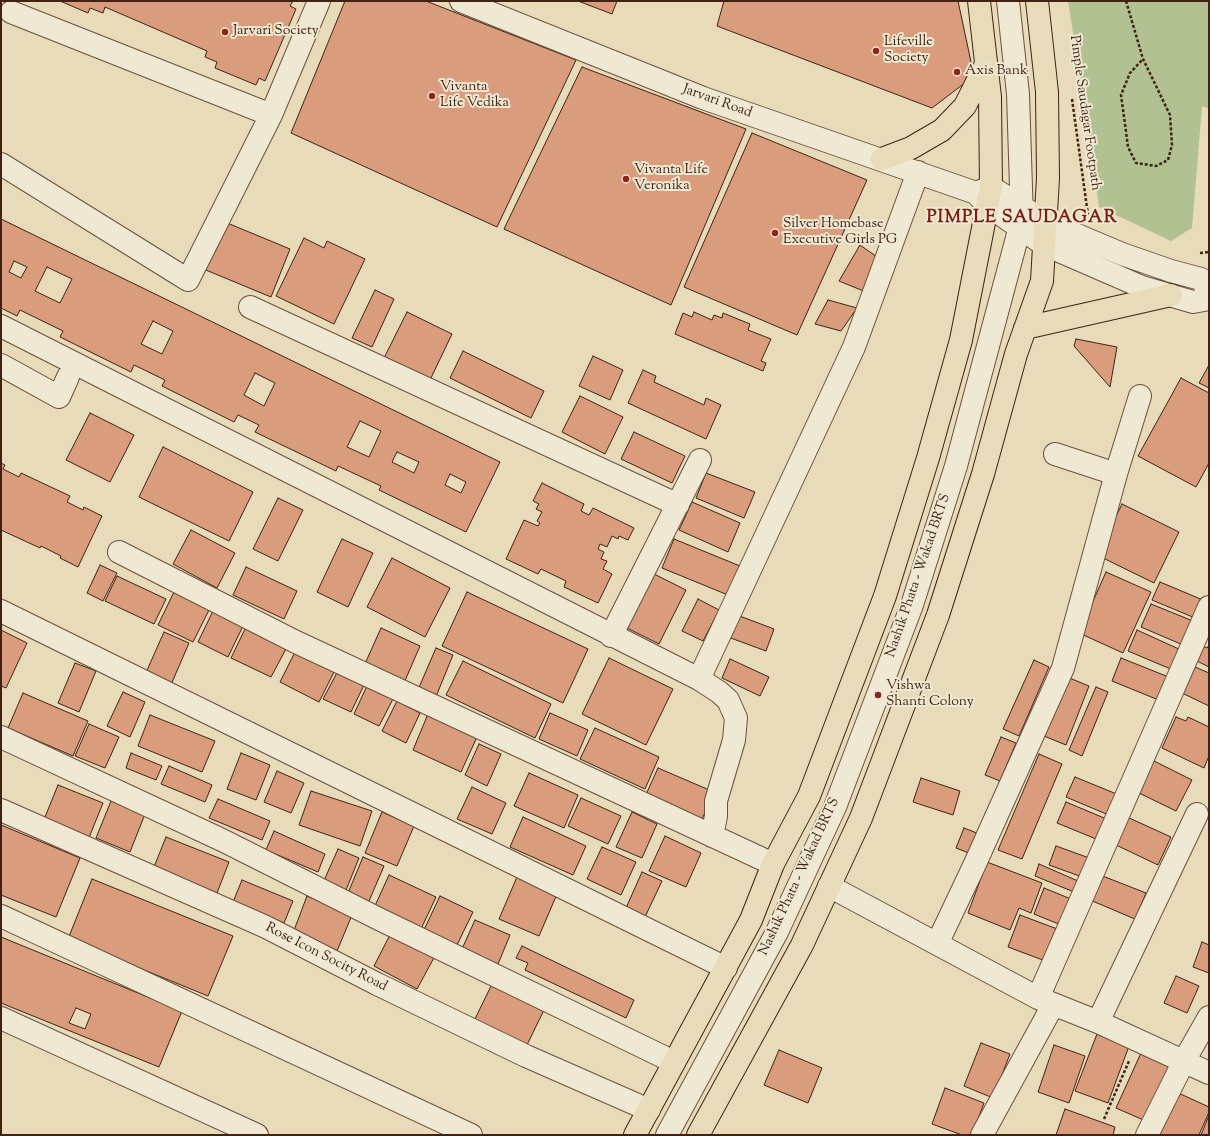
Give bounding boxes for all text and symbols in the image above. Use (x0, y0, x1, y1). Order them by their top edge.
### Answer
place label: Jarvari Society (233, 24, 319, 40)
marker: Jarvari Society (220, 27, 230, 37)
street label: Pimple Saudagar Footpath (1065, 34, 1103, 192)
place label: Lifeville Society (884, 35, 933, 68)
marker: Lifeville Society (871, 46, 881, 56)
place label: Axis Bank (965, 64, 1028, 80)
marker: Axis Bank (952, 67, 962, 77)
place label: Vivanta Life Vedika (440, 80, 509, 112)
street label: Jarvari Road (680, 82, 754, 122)
marker: Vivanta Life Vedika (427, 91, 437, 101)
place label: Vivanta Life Veronika (634, 163, 708, 196)
marker: Vivanta Life Veronika (621, 174, 631, 184)
district label: PIMPLE SAUDAGAR (926, 208, 1118, 230)
place label: Silver Homebase Executive Girls PG (783, 217, 897, 250)
marker: Silver Homebase Executive Girls PG (770, 228, 780, 238)
street label: Nashik Phata - Wakad BRTS (883, 492, 955, 660)
place label: Vishwa Shanti Colony (886, 679, 974, 712)
marker: Vishwa Shanti Colony (873, 690, 883, 700)
street label: Nashik Phata - Wakad BRTS (756, 795, 844, 959)
street label: Rose Icon Socity Road (262, 920, 390, 996)

